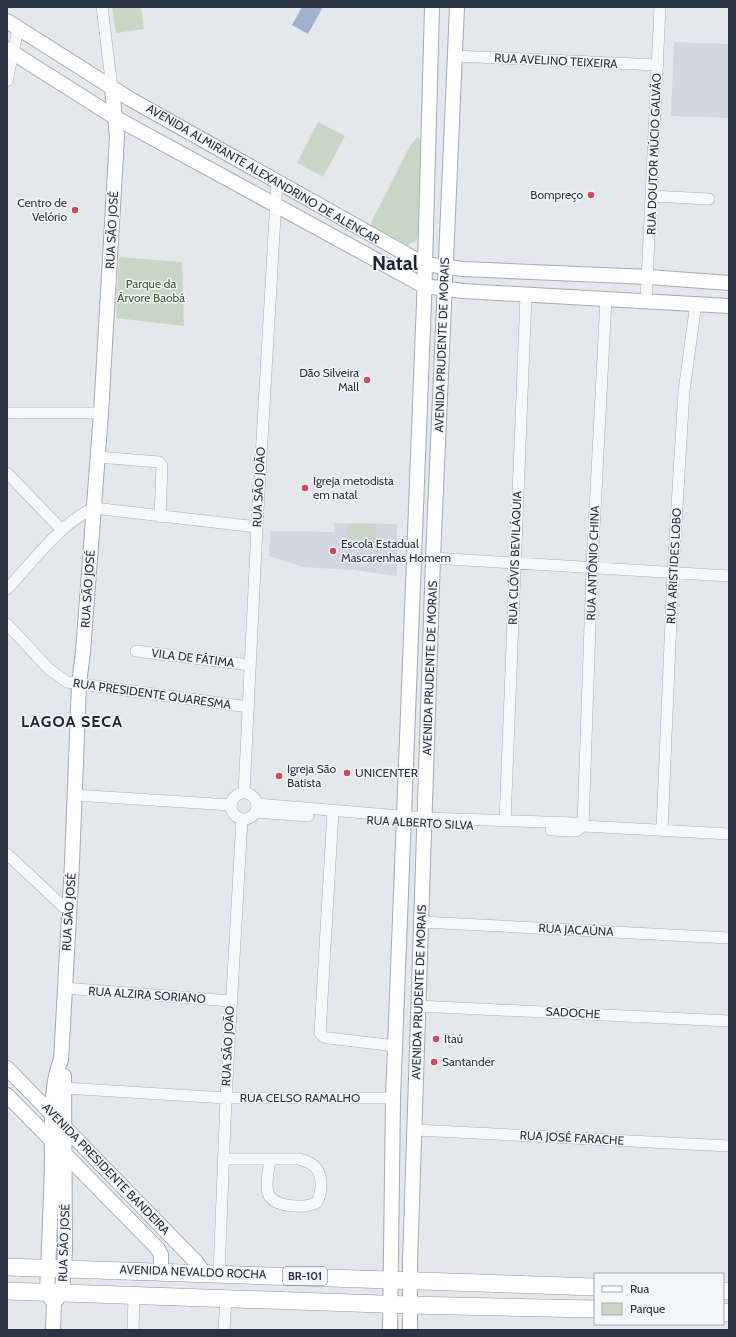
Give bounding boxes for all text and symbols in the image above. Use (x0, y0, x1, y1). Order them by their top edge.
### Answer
street label: RUA AVELINO TEIXEIRA (494, 50, 619, 71)
street label: RUA DOUTOR MÚCIO GALVÃO (643, 73, 664, 235)
street label: AVENIDA ALMIRANTE ALEXANDRINO DE ALENCAR (144, 100, 383, 247)
place label: Bompreço (530, 187, 583, 202)
street label: RUA SÃO JOSÉ (102, 190, 121, 269)
marker: Bompreço (586, 190, 596, 200)
place label: Centro de Velório (17, 195, 67, 224)
marker: Centro de Velório (70, 205, 80, 215)
district label: Natal (372, 251, 418, 275)
street label: AVENIDA PRUDENTE DE MORAIS (431, 257, 452, 433)
park label: Parque da Árvore Baobá (117, 276, 185, 305)
place label: Dão Silveira Mall (299, 365, 359, 394)
marker: Dão Silveira Mall (362, 375, 372, 385)
street label: RUA SÃO JOÃO (249, 446, 268, 528)
place label: Igreja metodista em natal (313, 473, 394, 502)
marker: Igreja metodista em natal (300, 483, 310, 493)
street label: RUA CLÓVIS BEVILÁQUIA (505, 490, 524, 625)
street label: RUA ANTÔNIO CHINA (583, 505, 602, 621)
street label: RUA ARISTIDES LOBO (663, 507, 684, 625)
place label: Escola Estadual Mascarenhas Homem (341, 536, 451, 565)
marker: Escola Estadual Mascarenhas Homem (328, 546, 338, 556)
street label: RUA SÃO JOSÉ (77, 549, 98, 628)
street label: AVENIDA PRUDENTE DE MORAIS (419, 580, 440, 756)
street label: VILA DE FÁTIMA (151, 645, 236, 670)
street label: RUA PRESIDENTE QUARESMA (72, 675, 233, 712)
district label: LAGOA SECA (21, 712, 123, 731)
place label: Igreja São Batista (287, 761, 336, 790)
place label: UNICENTER (355, 765, 419, 780)
marker: UNICENTER (342, 768, 352, 778)
marker: Igreja São Batista (274, 771, 284, 781)
street label: RUA ALBERTO SILVA (366, 812, 475, 833)
street label: RUA SÃO JOSÉ (58, 872, 79, 951)
street label: AVENIDA PRUDENTE DE MORAIS (408, 904, 429, 1080)
street label: RUA JACAÚNA (538, 920, 615, 939)
street label: RUA ALZIRA SORIANO (88, 983, 206, 1006)
street label: SADOCHE (545, 1004, 601, 1021)
street label: RUA SÃO JOÃO (218, 1005, 237, 1087)
place label: Itaú (444, 1031, 463, 1046)
marker: Itaú (431, 1034, 441, 1044)
place label: Santander (442, 1054, 495, 1069)
marker: Santander (429, 1057, 439, 1067)
street label: RUA CELSO RAMALHO (240, 1090, 360, 1105)
street label: AVENIDA PRESIDENTE BANDEIRA (39, 1100, 174, 1238)
street label: RUA JOSÉ FARACHE (519, 1127, 625, 1148)
street label: RUA SÃO JOSÉ (55, 1203, 72, 1282)
street label: AVENIDA NEVALDO ROCHA (120, 1261, 267, 1282)
road number: BR-101 (283, 1267, 327, 1285)
legend (594, 1273, 724, 1325)
text: Rua (630, 1281, 649, 1296)
text: Parque (630, 1301, 665, 1316)

